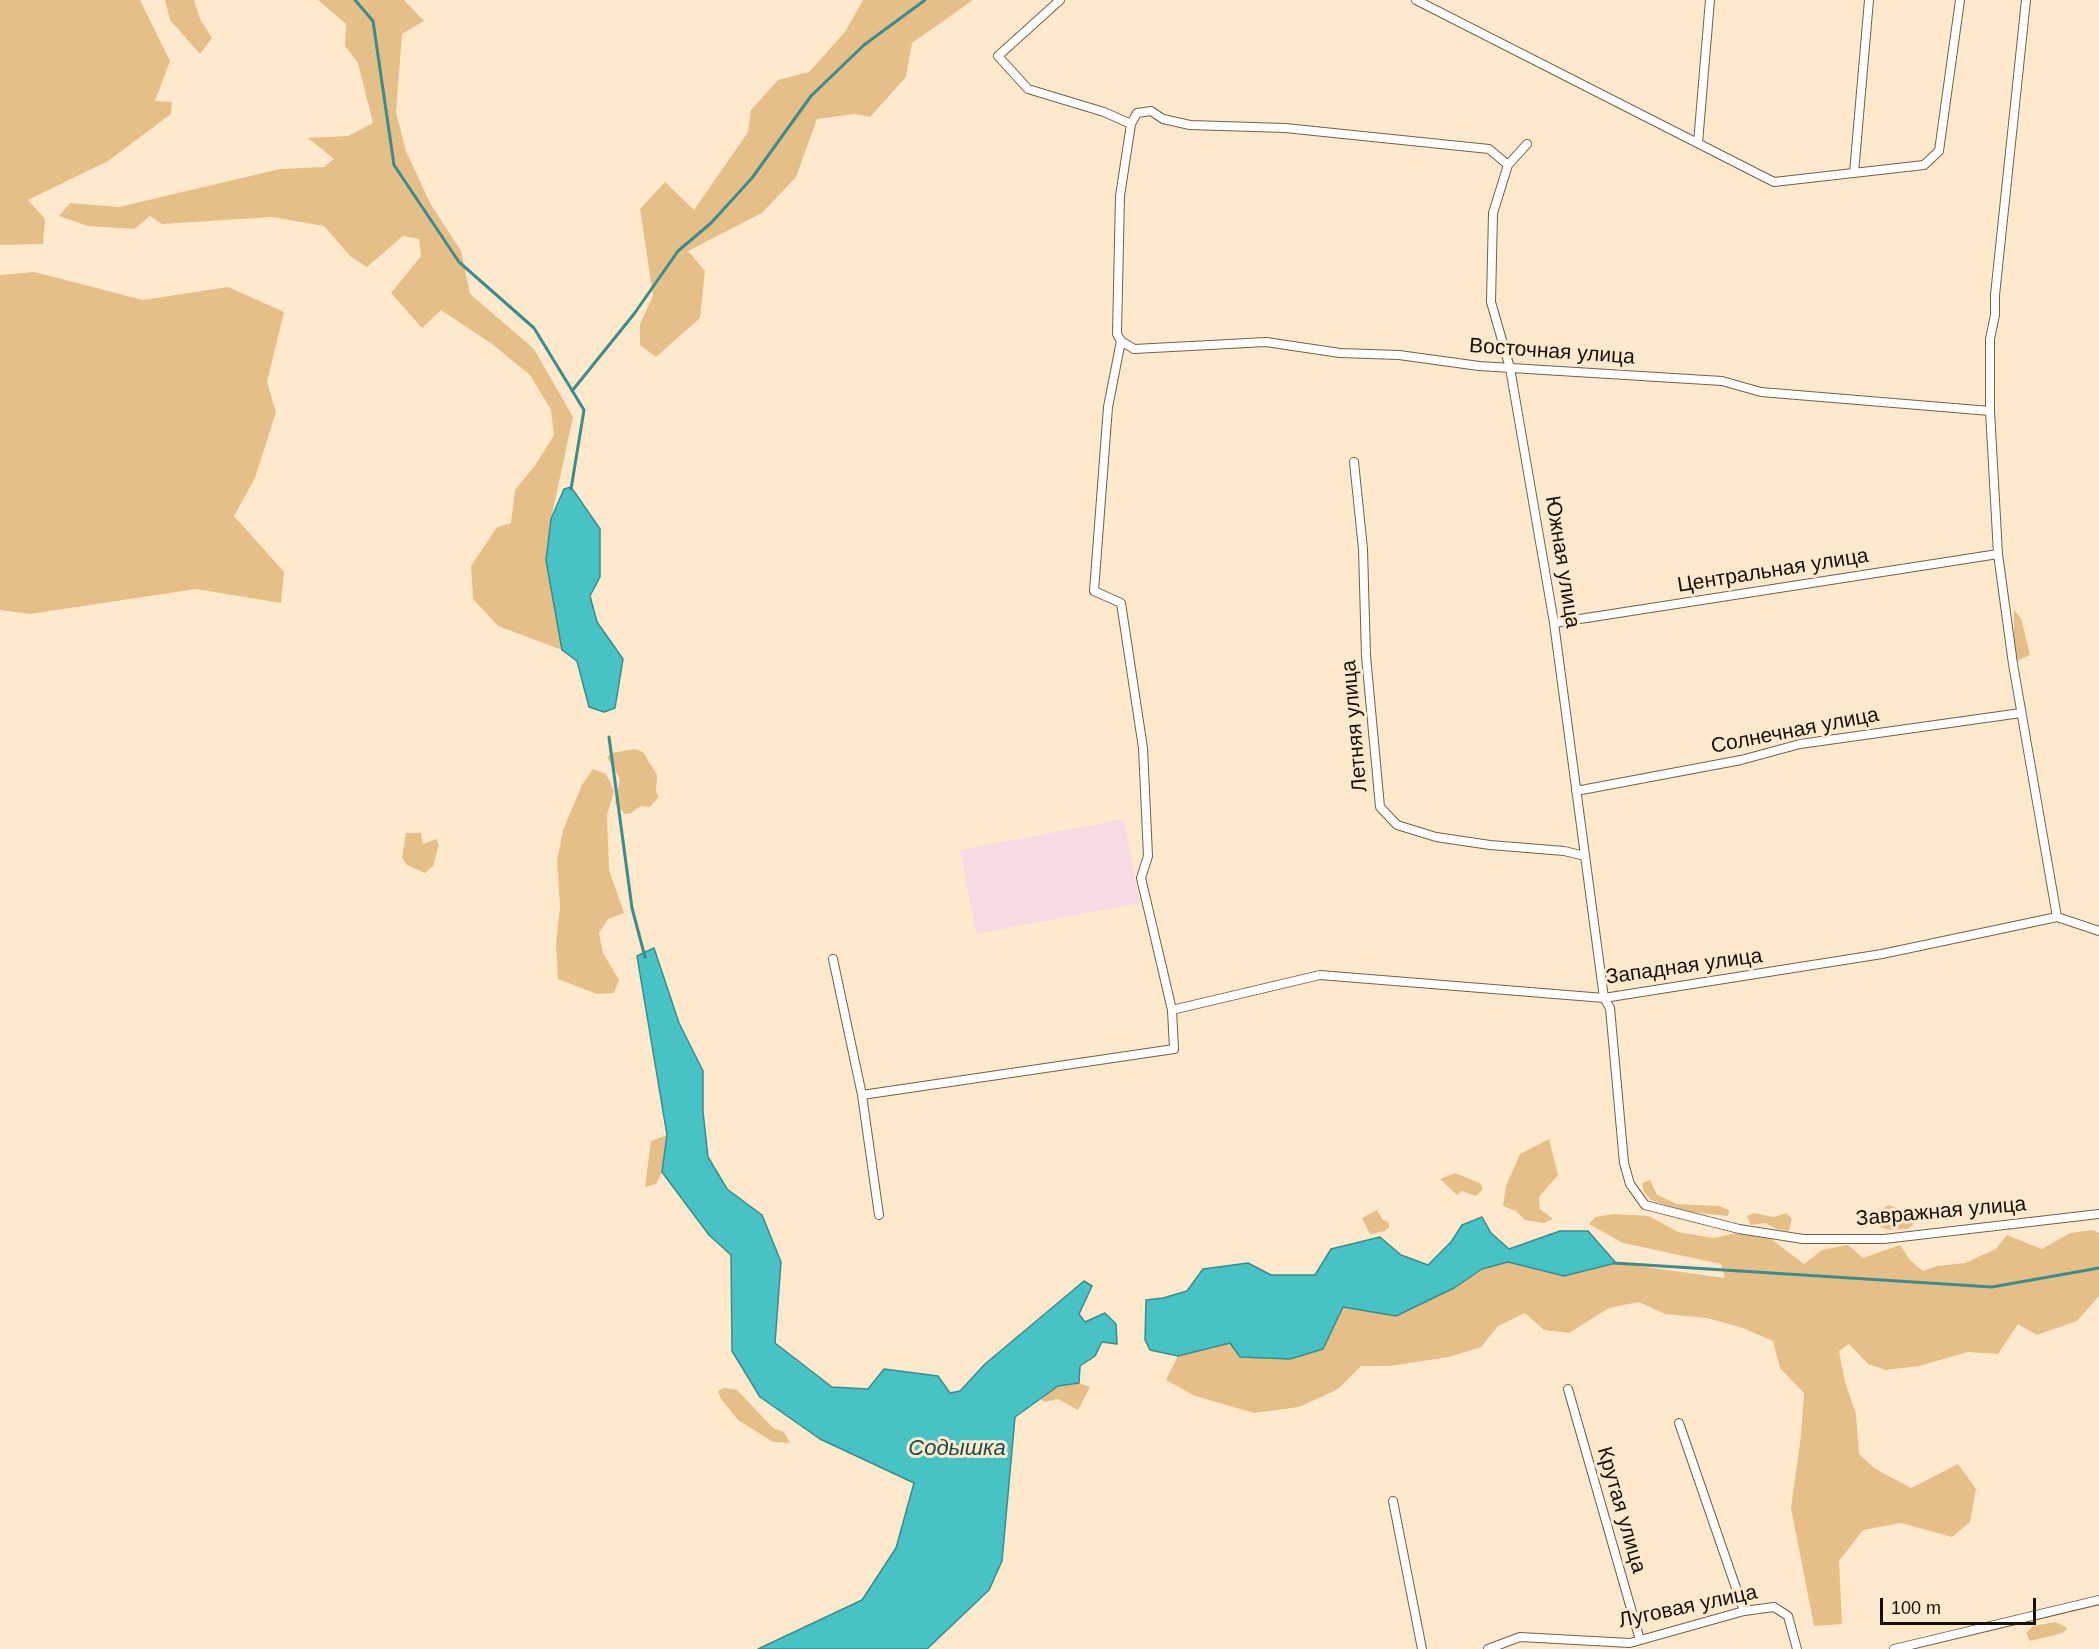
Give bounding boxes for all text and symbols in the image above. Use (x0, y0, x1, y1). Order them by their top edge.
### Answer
street label: Восточная улица (1468, 334, 1636, 370)
street label: Южная улица (1539, 494, 1585, 630)
street label: Центральная улица (1676, 543, 1870, 599)
street label: Летняя улица (1337, 659, 1373, 793)
street label: Солнечная улица (1709, 702, 1881, 760)
street label: Западная улица (1604, 944, 1764, 990)
street label: Завражная улица (1855, 1192, 2027, 1232)
water label: Содышка (908, 1436, 1006, 1462)
street label: Крутая улица (1591, 1444, 1651, 1576)
street label: Луговая улица (1616, 1580, 1760, 1634)
scale bar (1883, 1586, 2039, 1624)
text: 100 m (1891, 1598, 1941, 1618)

